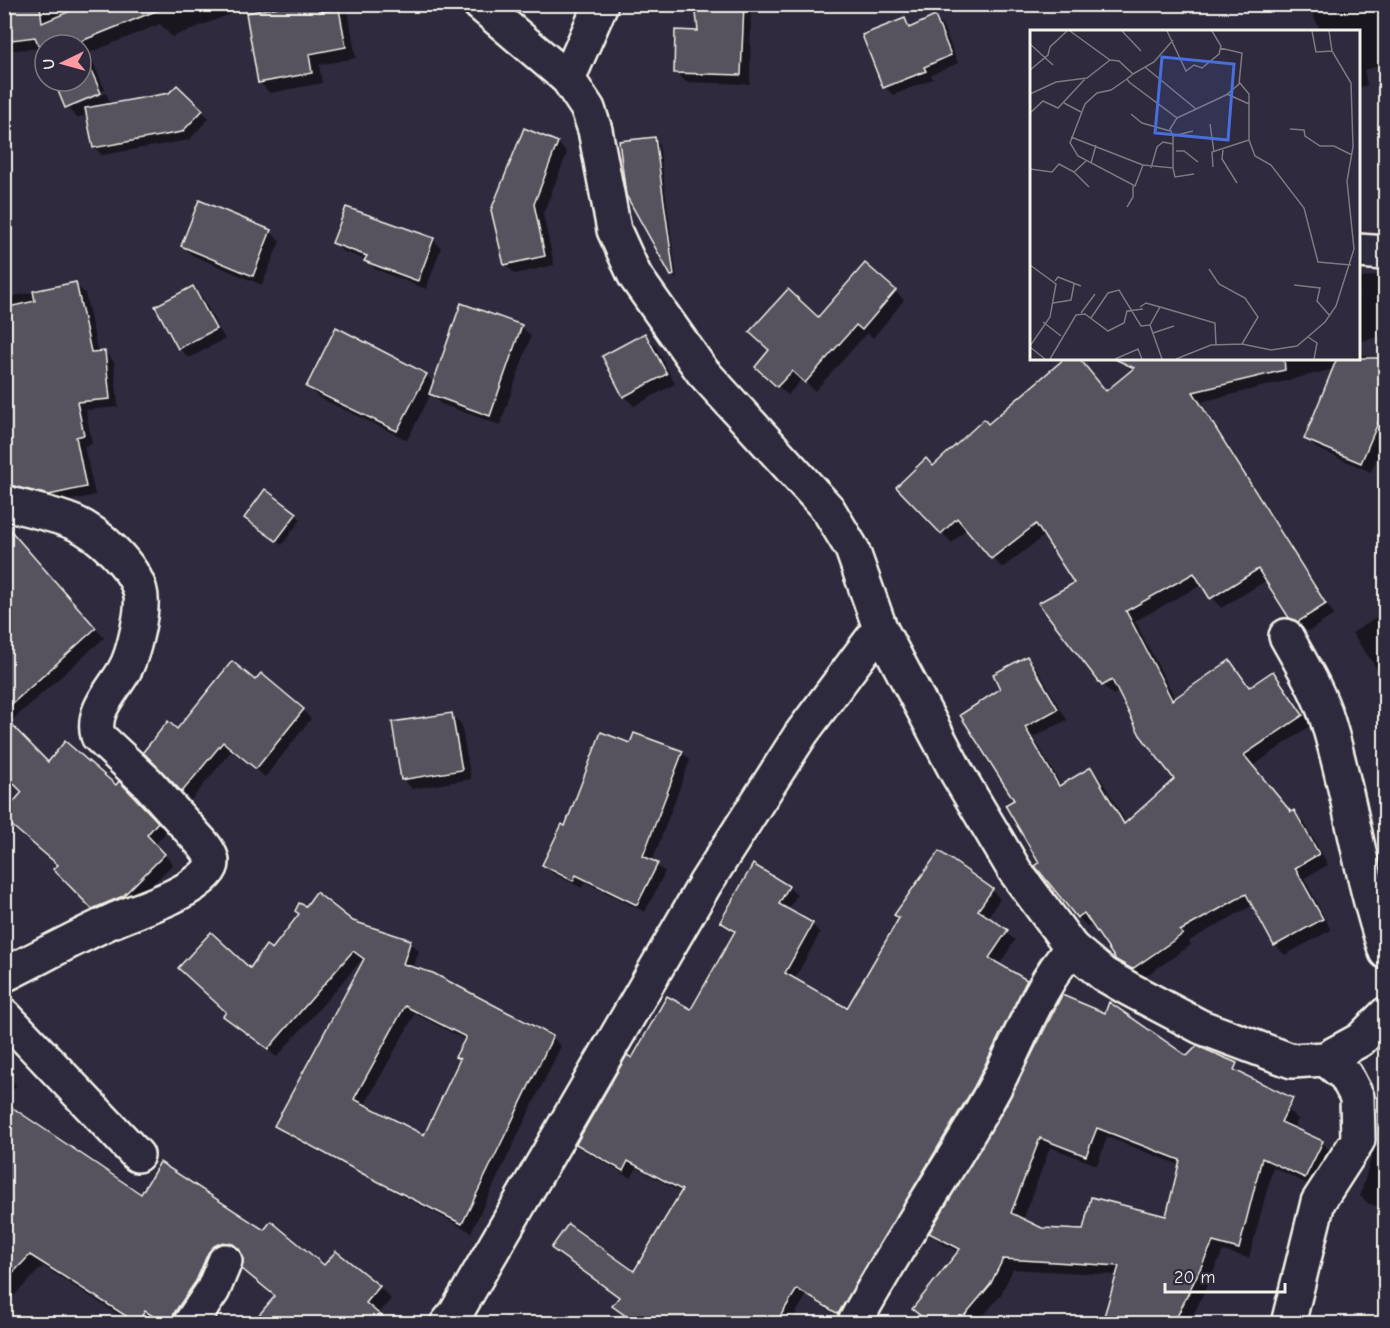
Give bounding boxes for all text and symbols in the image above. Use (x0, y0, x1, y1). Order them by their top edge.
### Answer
inset map (1030, 30, 1360, 360)
north arrow (33, 33, 93, 93)
text: U (40, 58, 58, 70)
scale bar (1165, 1256, 1285, 1294)
text: 20 m (1174, 1267, 1215, 1288)

